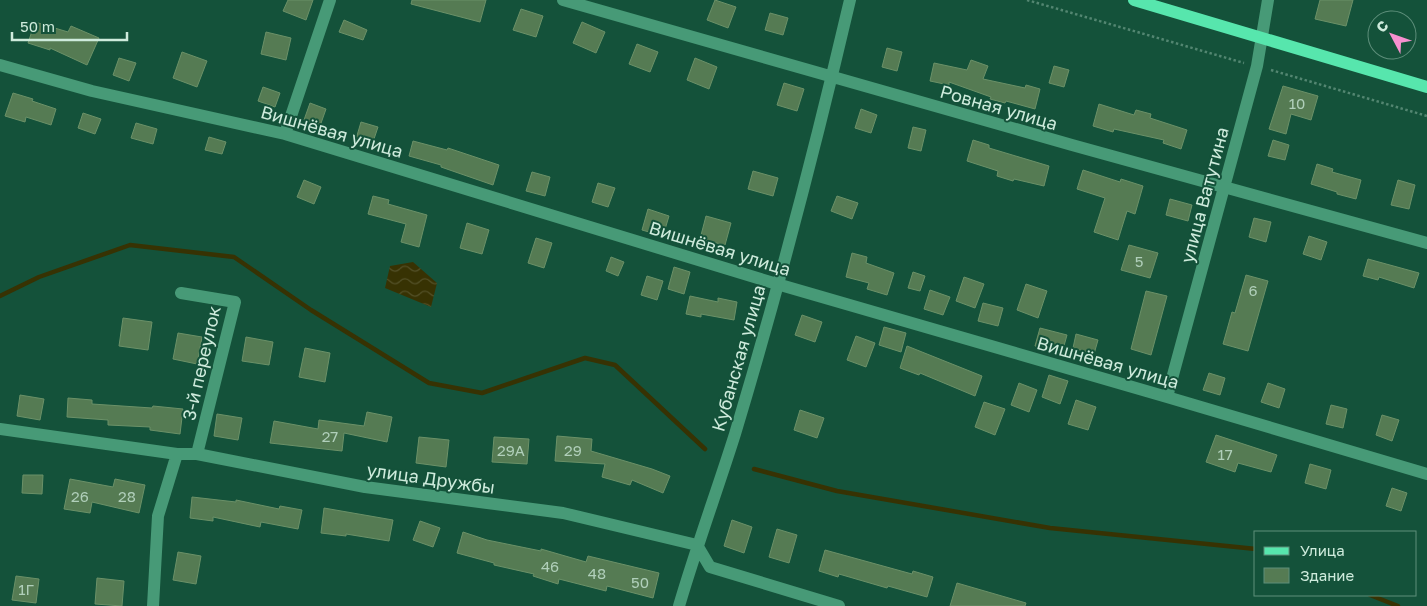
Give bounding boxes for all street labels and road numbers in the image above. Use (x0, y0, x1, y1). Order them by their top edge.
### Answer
street label: Ровная улица (938, 80, 1060, 134)
street label: Вишнёвая улица (258, 100, 406, 162)
street label: улица Ватутина (1175, 125, 1233, 265)
street label: Вишнёвая улица (647, 216, 793, 280)
street label: Кубанская улица (707, 282, 769, 434)
street label: 3-й переулок (177, 304, 225, 422)
street label: Вишнёвая улица (1034, 331, 1182, 393)
street label: улица Дружбы (365, 458, 497, 498)

